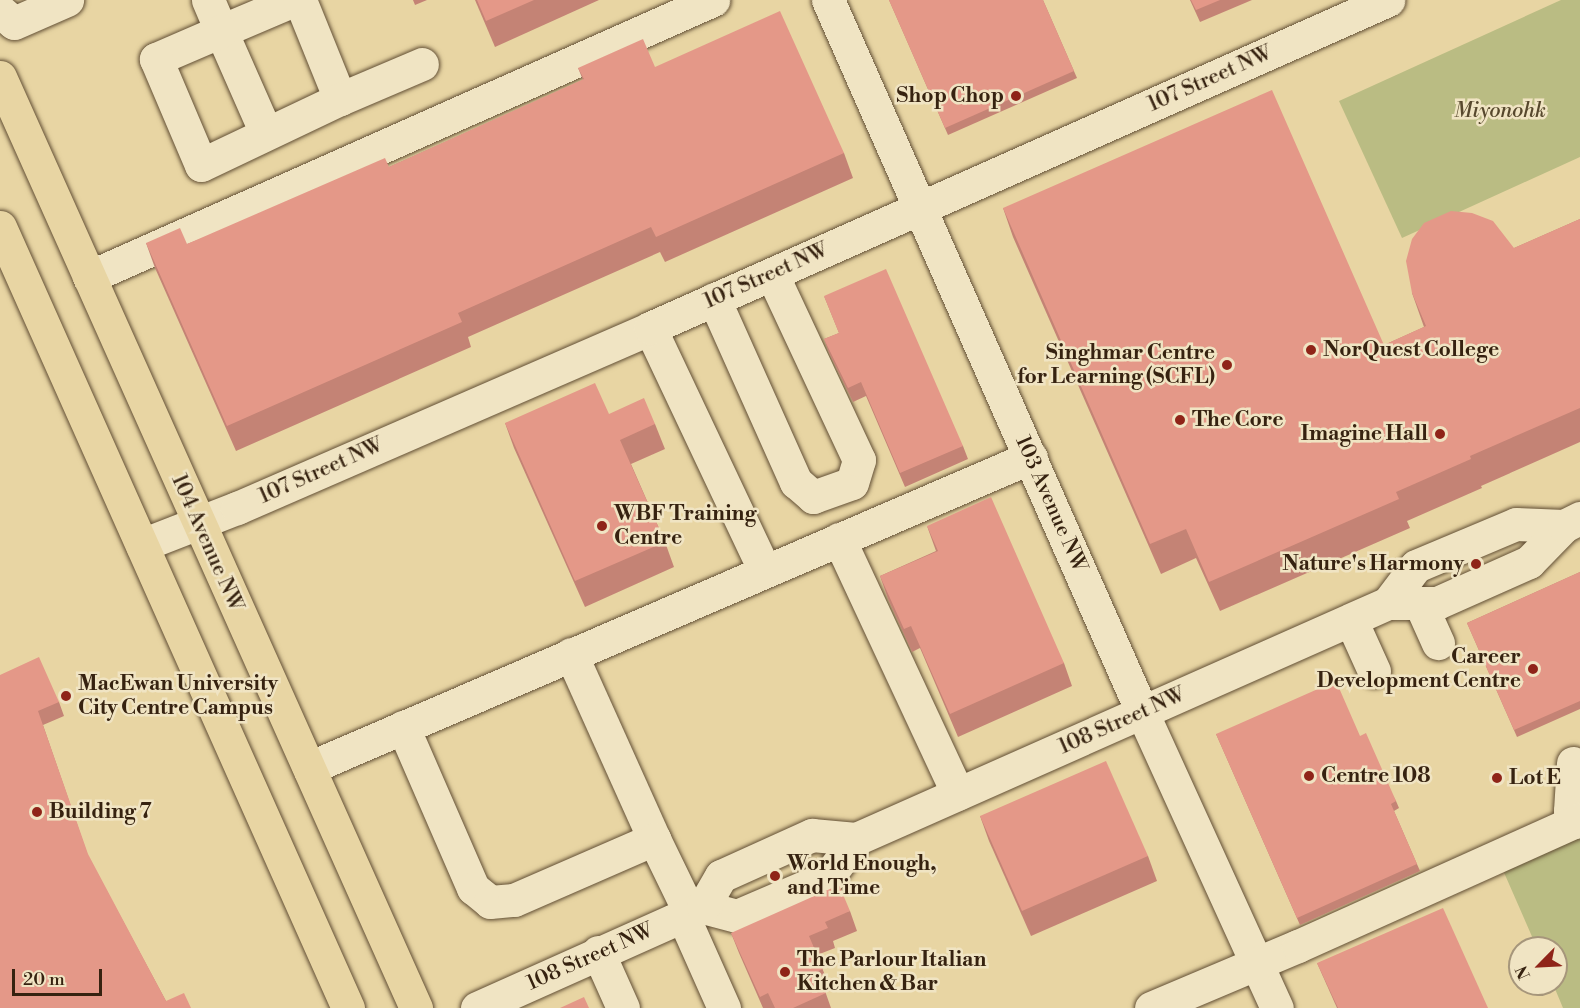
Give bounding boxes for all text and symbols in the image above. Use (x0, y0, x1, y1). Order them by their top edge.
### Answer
street label: 107 Street NW (1144, 40, 1276, 118)
place label: Shop Chop (896, 83, 1004, 109)
marker: Shop Chop (1009, 89, 1023, 103)
park label: Miyonohk (1454, 98, 1546, 124)
street label: 107 Street NW (700, 237, 832, 315)
place label: NorQuest College (1323, 337, 1499, 363)
place label: Singhmar Centre for Learning (SCFL) (1017, 340, 1215, 390)
marker: NorQuest College (1304, 343, 1318, 357)
marker: Singhmar Centre for Learning (SCFL) (1220, 358, 1234, 372)
place label: The Core (1192, 407, 1284, 433)
marker: The Core (1173, 413, 1187, 427)
place label: Imagine Hall (1301, 421, 1428, 447)
marker: Imagine Hall (1433, 427, 1447, 441)
street label: 107 Street NW (255, 432, 387, 510)
street label: 103 Avenue NW (1010, 432, 1092, 576)
street label: 104 Avenue NW (166, 471, 248, 615)
place label: WBF Training Centre (614, 501, 756, 551)
marker: WBF Training Centre (595, 519, 609, 533)
place label: Nature's Harmony (1282, 551, 1464, 577)
marker: Nature's Harmony (1469, 557, 1483, 571)
place label: Career Development Centre (1317, 644, 1521, 694)
marker: Career Development Centre (1526, 662, 1540, 676)
place label: MacEwan University City Centre Campus (78, 671, 278, 721)
street label: 108 Street NW (1055, 682, 1189, 760)
marker: MacEwan University City Centre Campus (59, 689, 73, 703)
place label: Centre 108 (1321, 763, 1431, 789)
place label: Lot E (1509, 765, 1561, 791)
marker: Centre 108 (1302, 769, 1316, 783)
marker: Lot E (1490, 771, 1504, 785)
place label: Building 7 (49, 799, 152, 825)
marker: Building 7 (30, 805, 44, 819)
place label: World Enough, and Time (787, 851, 937, 901)
marker: World Enough, and Time (768, 869, 782, 883)
street label: 108 Street NW (523, 918, 657, 996)
north arrow (1508, 936, 1568, 996)
place label: The Parlour Italian Kitchen & Bar (797, 947, 986, 997)
scale bar (15, 957, 105, 995)
text: N (1512, 963, 1535, 982)
marker: The Parlour Italian Kitchen & Bar (778, 965, 792, 979)
text: 20 m (23, 968, 65, 991)

